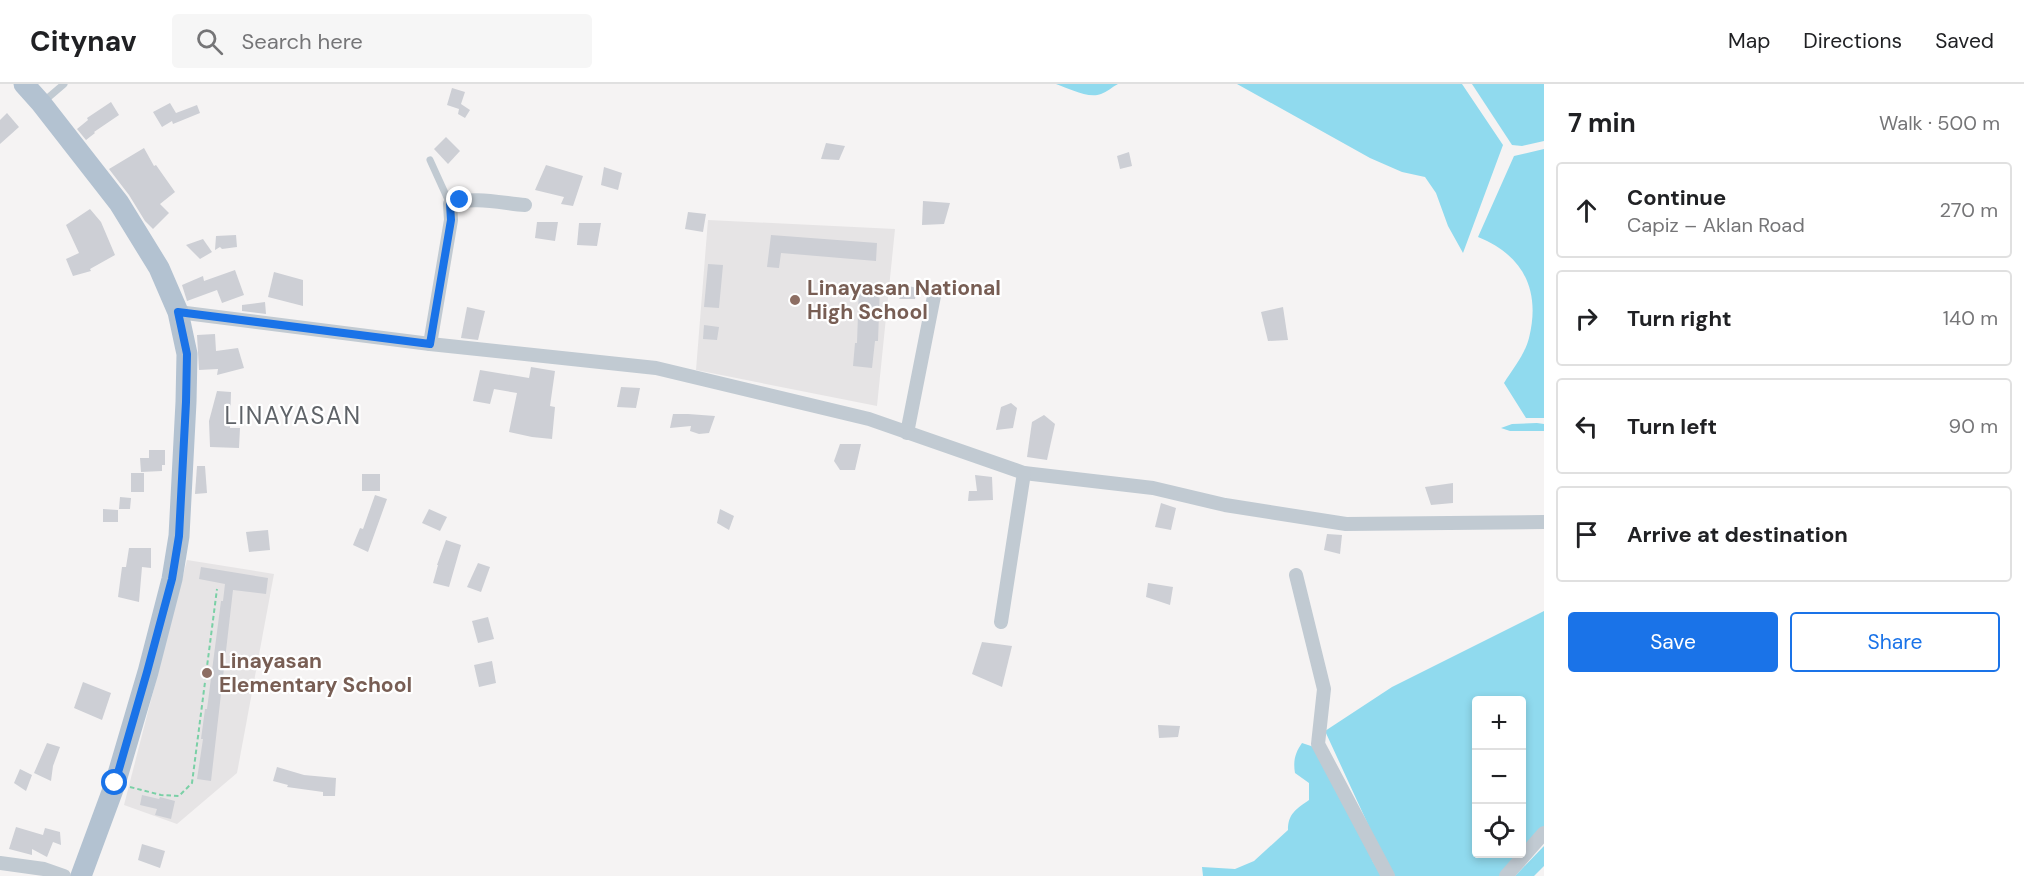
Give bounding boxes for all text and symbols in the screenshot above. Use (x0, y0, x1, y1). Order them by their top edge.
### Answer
search box (172, 14, 592, 68)
text: Citynav (30, 23, 136, 60)
icon: search (193, 25, 226, 58)
text: Search here (241, 27, 363, 56)
text: Map (1728, 27, 1770, 55)
text: Directions (1803, 27, 1902, 55)
text: Saved (1935, 27, 1994, 55)
text: 7 min (1568, 106, 1636, 140)
text: Walk · 500 m (1879, 110, 2000, 136)
text: Continue (1627, 183, 1726, 212)
route end (446, 186, 472, 212)
icon: ahead (1570, 194, 1603, 227)
text: 270 m (1940, 197, 1998, 223)
text: Capiz – Aklan Road (1627, 212, 1805, 238)
place label: Linayasan National High School (807, 274, 1001, 326)
marker: Linayasan National High School (788, 293, 802, 307)
icon: right (1570, 302, 1603, 335)
text: Turn right (1627, 304, 1732, 333)
text: 140 m (1943, 305, 1998, 331)
district label: LINAYASAN (224, 400, 362, 431)
icon: left (1570, 410, 1603, 443)
text: Turn left (1627, 412, 1717, 441)
text: 90 m (1949, 413, 1998, 439)
icon: arrive (1570, 518, 1603, 551)
text: Arrive at destination (1627, 520, 1848, 549)
button: Save (1568, 612, 1778, 672)
button: Share (1790, 612, 2000, 672)
place label: Linayasan Elementary School (219, 647, 412, 699)
marker: Linayasan Elementary School (200, 666, 214, 680)
map controls (1472, 696, 1526, 858)
button: + (1472, 696, 1526, 750)
button: − (1472, 750, 1526, 804)
route start (101, 769, 127, 795)
button: locate (1472, 804, 1526, 858)

